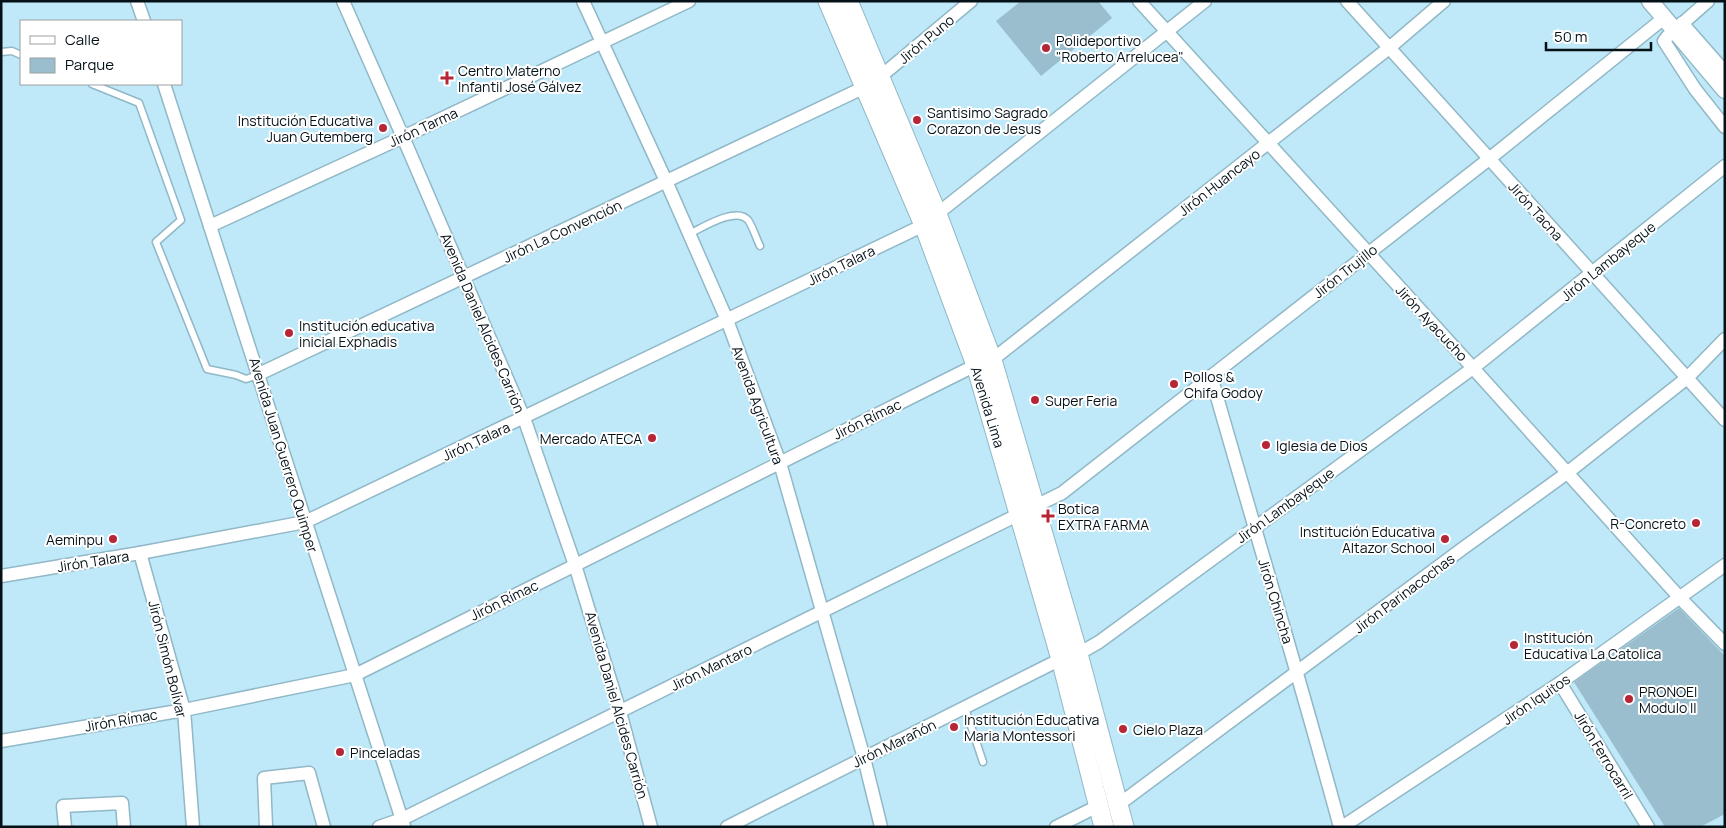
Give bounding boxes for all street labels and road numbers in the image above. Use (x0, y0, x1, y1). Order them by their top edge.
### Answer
street label: Jirón Puno (894, 10, 958, 68)
street label: Jirón Tarma (385, 103, 461, 151)
street label: Jirón Huancayo (1174, 144, 1264, 220)
street label: Jirón Tacna (1504, 177, 1568, 245)
street label: Jirón La Convención (500, 195, 624, 267)
street label: Jirón Lambayeque (1557, 217, 1659, 305)
street label: Avenida Daniel Alcides Carrión (436, 230, 530, 416)
street label: Jirón Trujillo (1309, 240, 1381, 302)
street label: Jirón Talara (804, 241, 878, 289)
street label: Jirón Ayacucho (1392, 281, 1472, 365)
street label: Avenida Agricultura (728, 343, 788, 467)
street label: Avenida Juan Guerrero Quimper (245, 355, 323, 555)
street label: Avenida Lima (967, 364, 1009, 450)
street label: Jirón Rímac (830, 394, 904, 444)
street label: Jirón Talara (439, 417, 513, 465)
street label: Jirón Lambayeque (1232, 463, 1338, 547)
street label: Jirón Talara (56, 546, 130, 576)
street label: Jirón Parinacochas (1350, 549, 1458, 637)
street label: Jirón Chincha (1254, 556, 1298, 646)
street label: Jirón Rímac (467, 575, 541, 625)
street label: Jirón Simón Bolívar (144, 598, 192, 720)
street label: Avenida Daniel Alcides Carrión (581, 609, 653, 801)
street label: Jirón Mantaro (667, 639, 755, 695)
street label: Jirón Iquitos (1498, 669, 1574, 729)
street label: Jirón Rímac (83, 704, 159, 736)
street label: Jirón Ferrocarril (1570, 707, 1638, 803)
street label: Jirón Marañón (849, 714, 939, 772)

